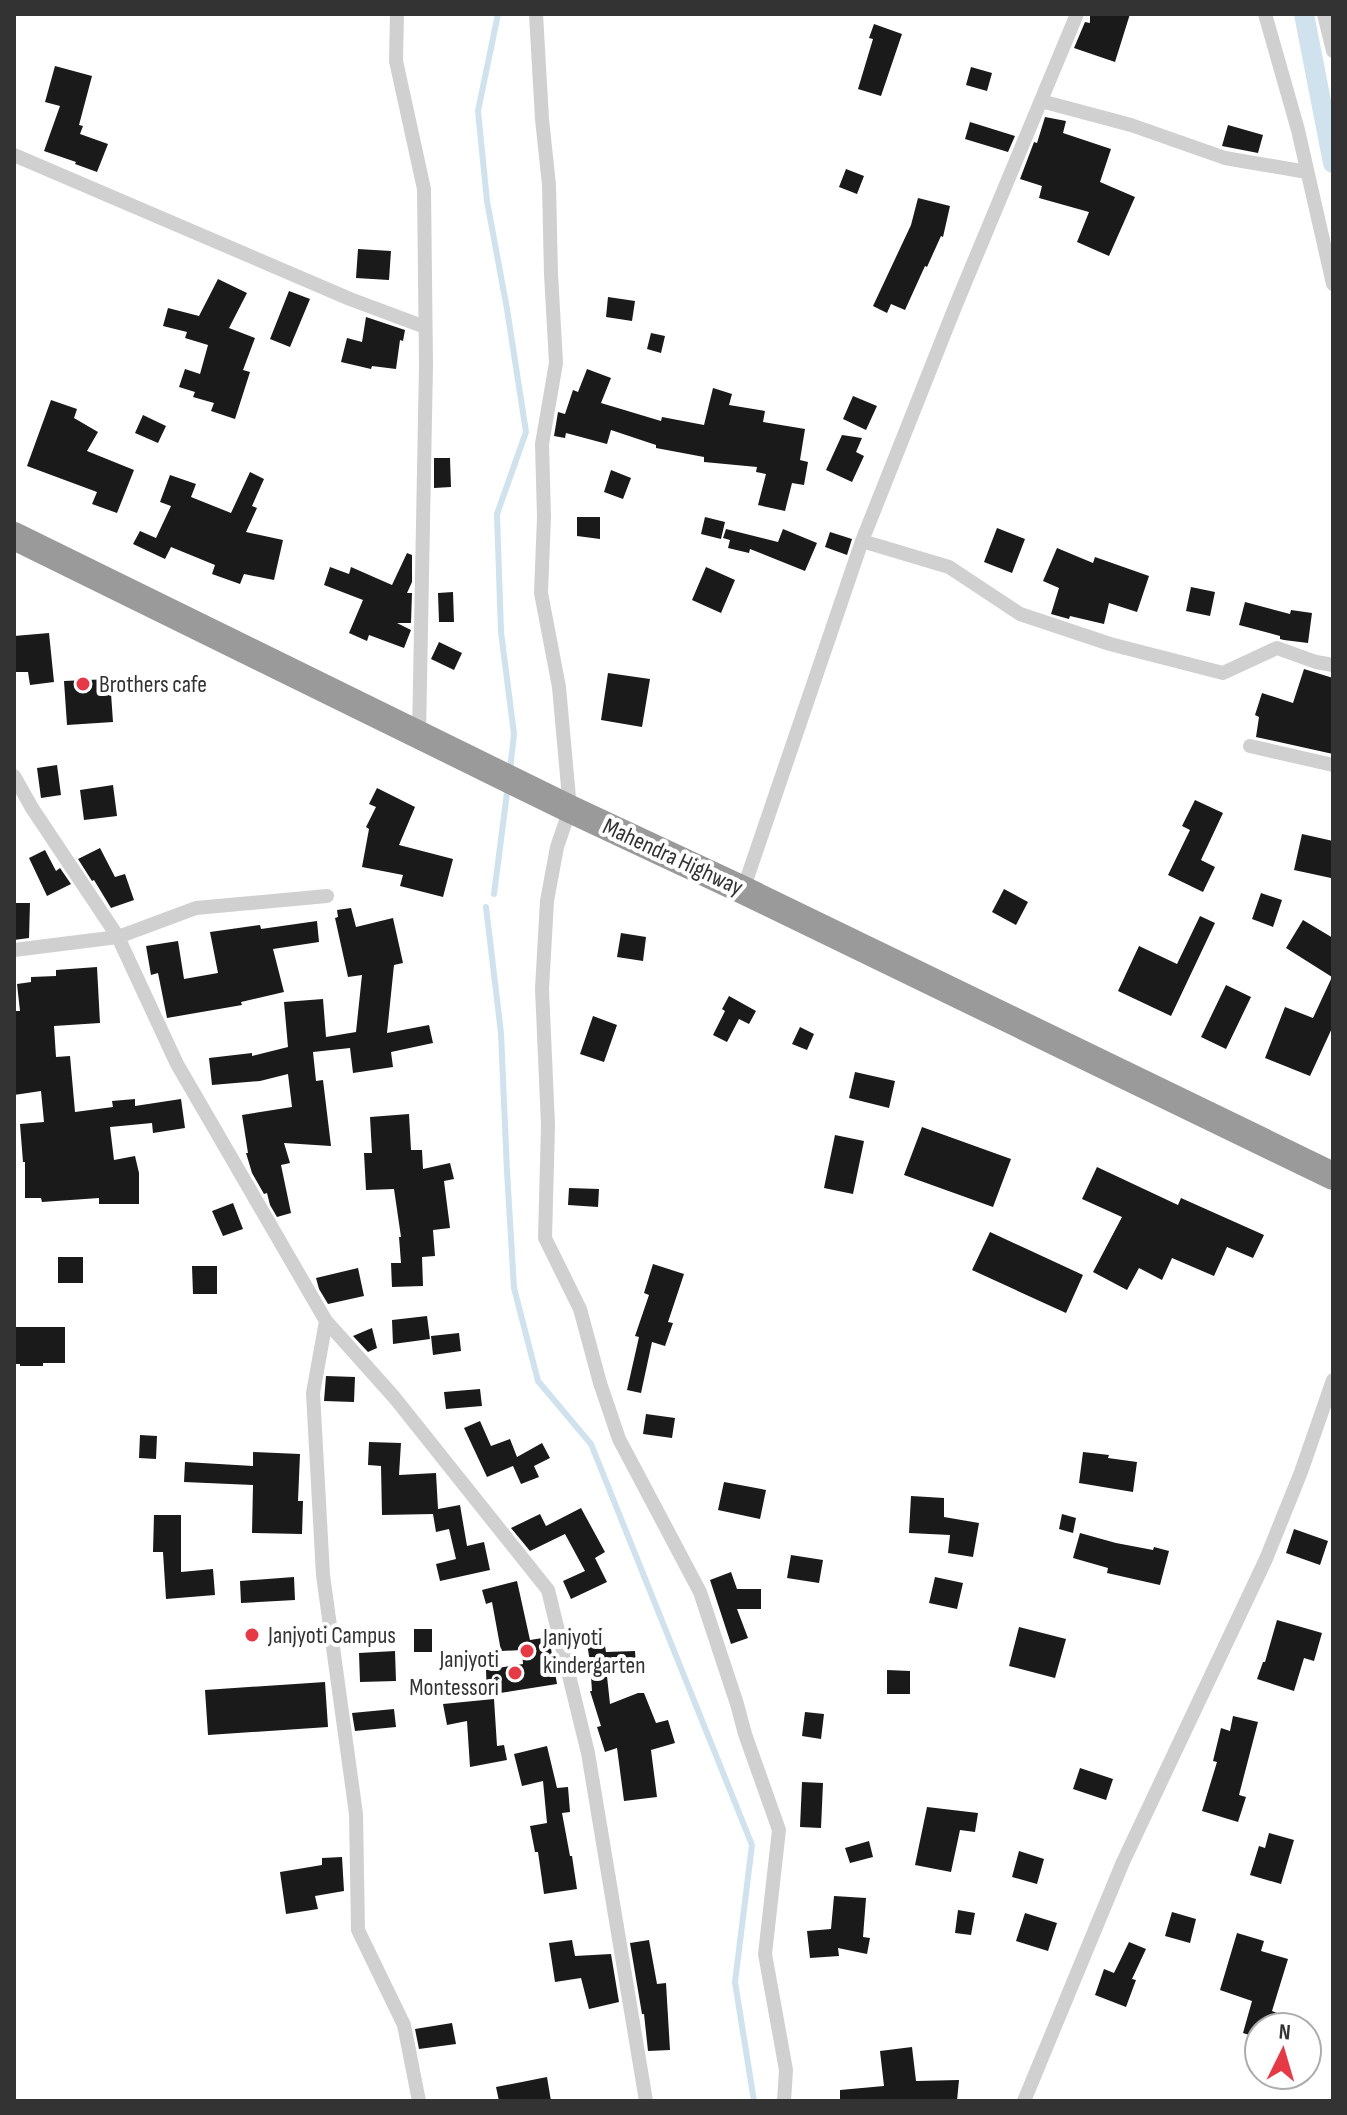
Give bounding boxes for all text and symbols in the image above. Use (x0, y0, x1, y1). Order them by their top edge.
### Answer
place label: Brothers cafe (99, 670, 207, 699)
marker: Brothers cafe (74, 675, 92, 693)
street label: Mahendra Highway (598, 812, 748, 902)
place label: Janjyoti Campus (267, 1621, 396, 1650)
place label: Janjyoti kindergarten (542, 1623, 646, 1680)
marker: Janjyoti Campus (243, 1626, 261, 1644)
marker: Janjyoti kindergarten (518, 1642, 536, 1660)
place label: Janjyoti Montessori (409, 1645, 499, 1702)
marker: Janjyoti Montessori (506, 1664, 524, 1682)
north arrow (1243, 2011, 1323, 2091)
text: N (1278, 2019, 1292, 2047)

